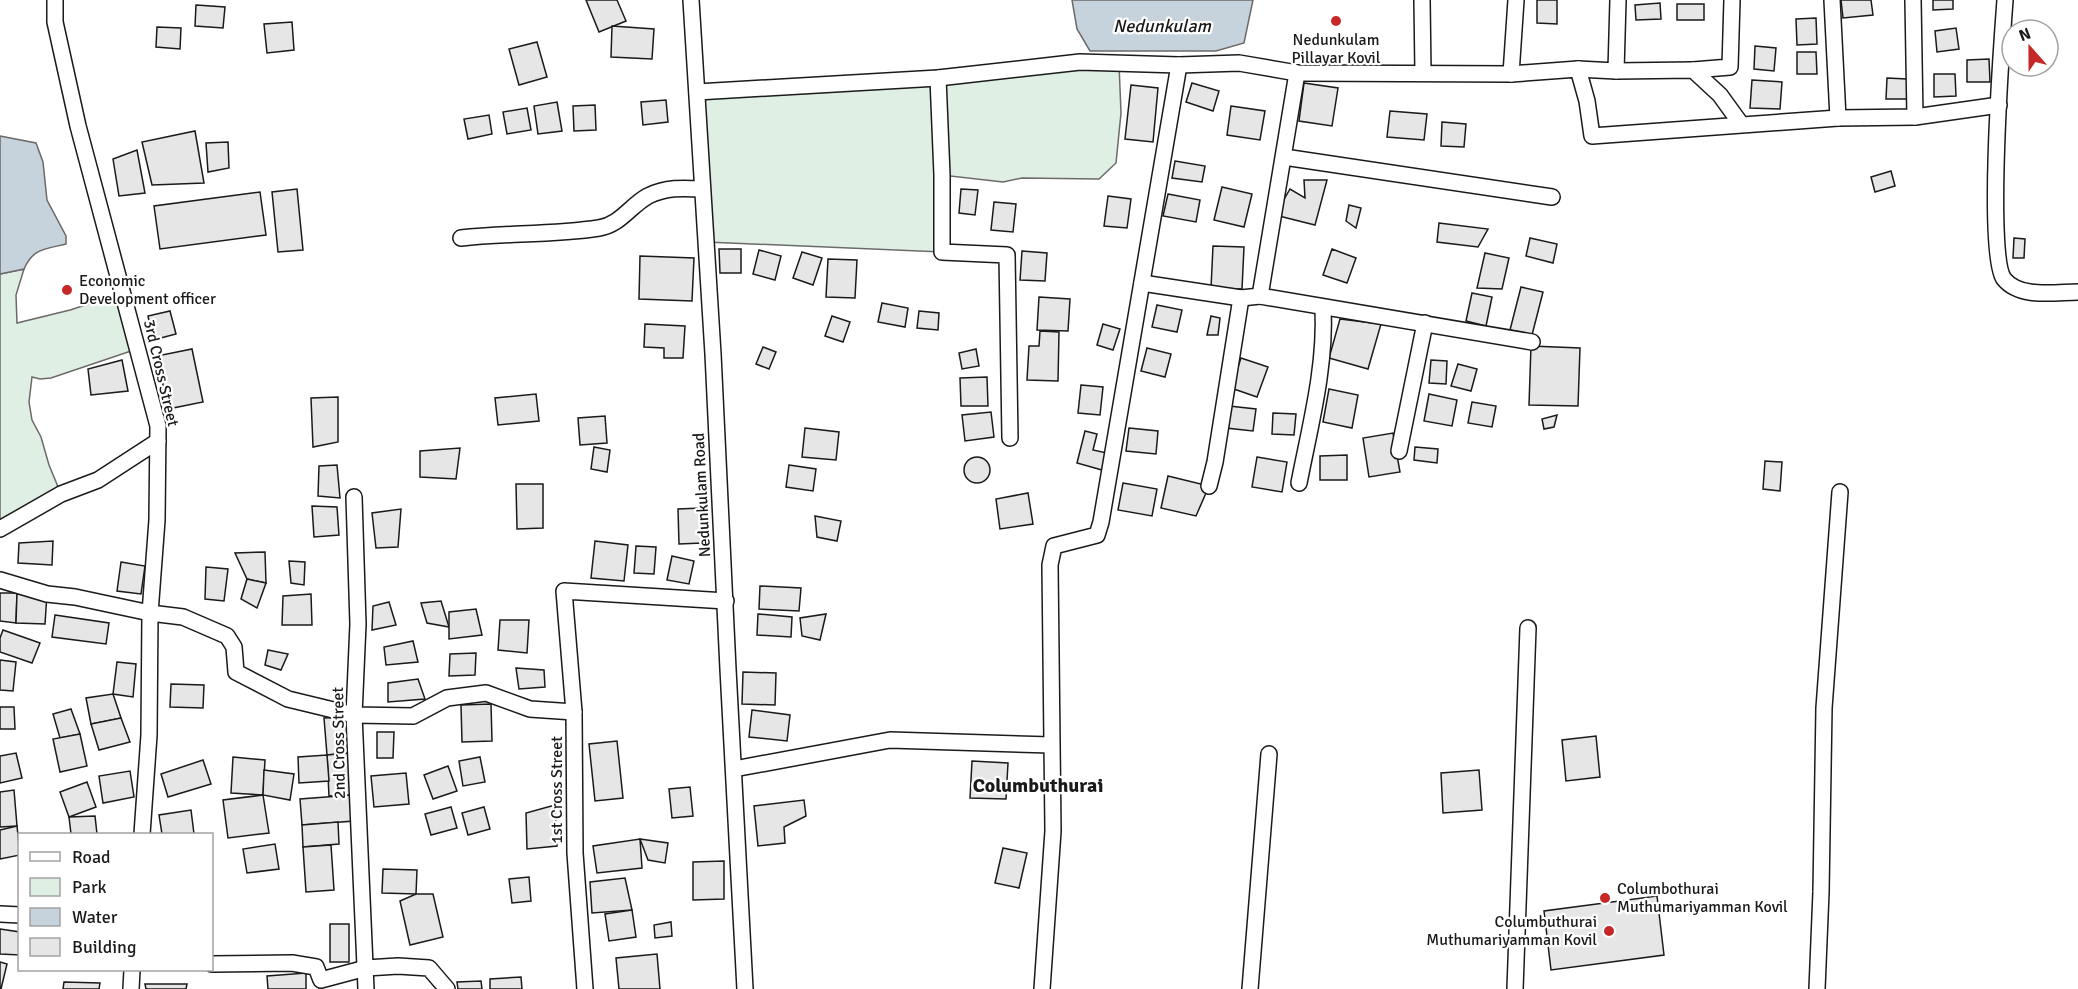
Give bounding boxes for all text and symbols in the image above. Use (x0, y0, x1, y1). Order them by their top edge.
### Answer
marker: Nedunkulam Pillayar Kovil (1329, 14, 1343, 28)
water label: Nedunkulam (1113, 15, 1212, 37)
north arrow (2000, 18, 2060, 78)
text: N (2016, 24, 2034, 46)
place label: Nedunkulam Pillayar Kovil (1292, 30, 1381, 68)
place label: Economic Development officer (79, 271, 216, 309)
marker: Economic Development officer (60, 283, 74, 297)
street label: 3rd Cross Street (139, 318, 183, 429)
street label: Nedunkulam Road (689, 432, 715, 558)
street label: 2nd Cross Street (328, 686, 350, 799)
street label: 1st Cross Street (547, 736, 567, 844)
district label: Columbuthurai (973, 773, 1103, 798)
legend (18, 833, 213, 971)
text: Road (72, 846, 111, 868)
text: Park (72, 876, 107, 898)
place label: Columbothurai Muthumariyamman Kovil (1617, 879, 1788, 917)
marker: Columbothurai Muthumariyamman Kovil (1598, 891, 1612, 905)
text: Water (72, 906, 118, 928)
place label: Columbuthurai Muthumariyamman Kovil (1426, 912, 1597, 950)
marker: Columbuthurai Muthumariyamman Kovil (1602, 924, 1616, 938)
text: Building (72, 936, 136, 958)

